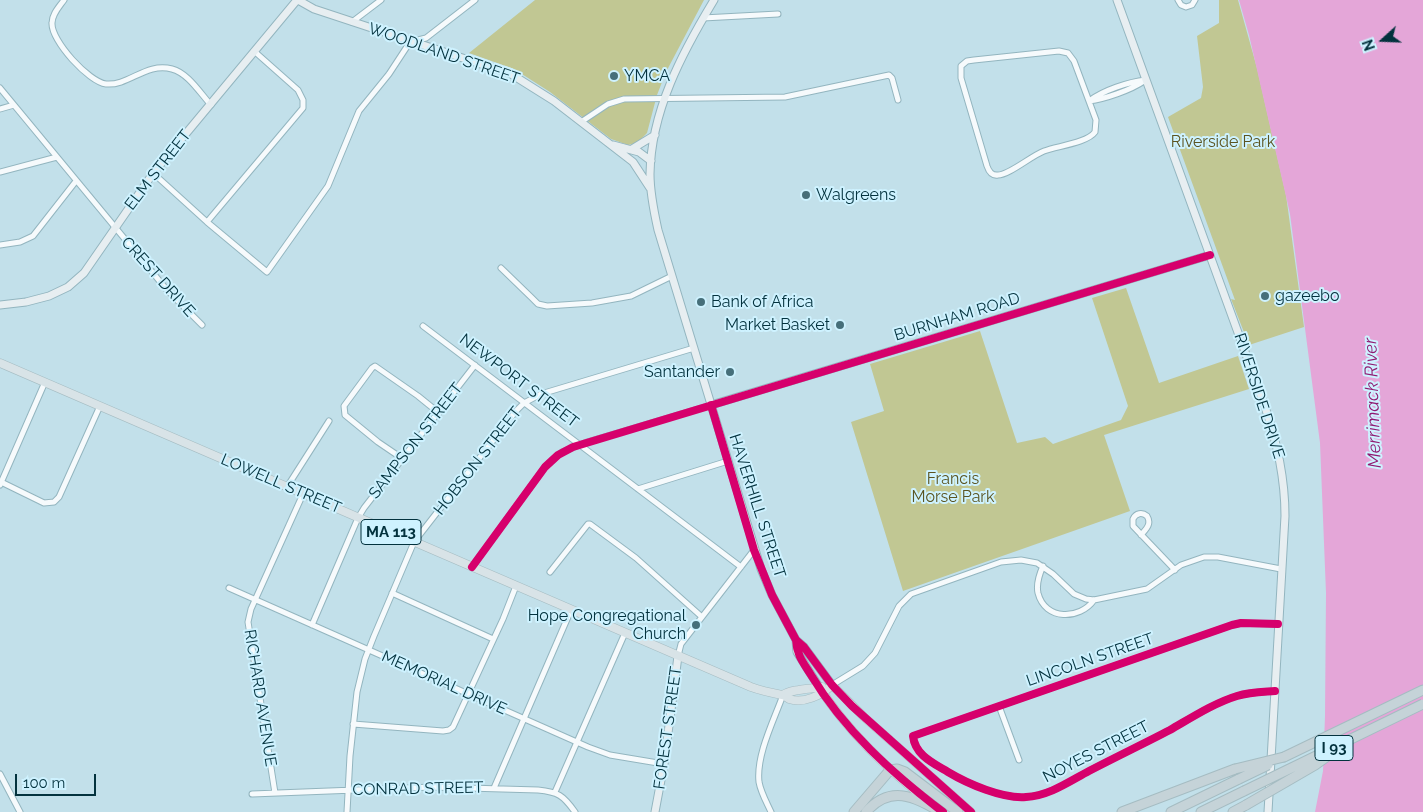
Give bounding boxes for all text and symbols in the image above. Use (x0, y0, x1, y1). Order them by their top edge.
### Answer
north arrow (1358, 15, 1408, 65)
street label: WOODLAND STREET (366, 19, 522, 89)
text: N (1360, 37, 1378, 53)
place label: YMCA (624, 66, 670, 86)
marker: YMCA (608, 70, 620, 82)
street label: ELM STREET (121, 126, 195, 214)
park label: Riverside Park (1171, 132, 1275, 152)
place label: Walgreens (816, 185, 896, 205)
marker: Walgreens (800, 189, 812, 201)
street label: CREST DRIVE (117, 233, 199, 321)
place label: gazeebo (1275, 286, 1339, 306)
street label: BURNHAM ROAD (892, 289, 1022, 345)
marker: gazeebo (1259, 290, 1271, 302)
place label: Bank of Africa (711, 292, 813, 312)
marker: Bank of Africa (695, 296, 707, 308)
place label: Market Basket (725, 315, 830, 335)
marker: Market Basket (834, 319, 846, 331)
street label: NEWPORT STREET (456, 330, 582, 432)
street label: RIVERSIDE DRIVE (1230, 331, 1288, 461)
water label: Merrimack River (1360, 337, 1386, 469)
place label: Santander (644, 362, 720, 382)
marker: Santander (724, 366, 736, 378)
street label: SAMPSON STREET (365, 379, 467, 503)
street label: HOBSON STREET (430, 403, 526, 519)
street label: HAVERHILL STREET (725, 432, 789, 580)
street label: LOWELL STREET (218, 450, 344, 518)
park label: Francis Morse Park (912, 469, 994, 507)
road number: MA 113 (361, 520, 421, 544)
place label: Hope Congregational Church (528, 606, 686, 644)
marker: Hope Congregational Church (690, 619, 702, 631)
street label: RICHARD AVENUE (240, 628, 280, 768)
street label: LINCOLN STREET (1024, 629, 1156, 691)
street label: MEMORIAL DRIVE (378, 647, 510, 719)
street label: FOREST STREET (650, 665, 686, 791)
street label: NOYES STREET (1040, 717, 1152, 787)
road number: I 93 (1315, 736, 1353, 760)
scale bar (18, 764, 99, 796)
text: 100 m (23, 774, 65, 792)
street label: CONRAD STREET (352, 778, 484, 800)

